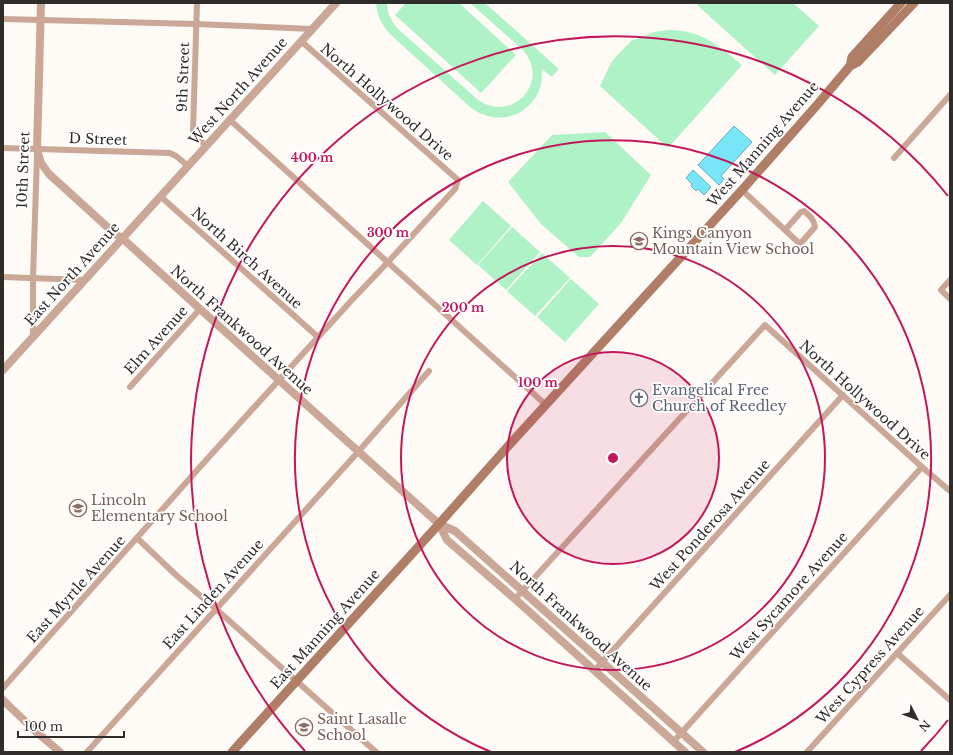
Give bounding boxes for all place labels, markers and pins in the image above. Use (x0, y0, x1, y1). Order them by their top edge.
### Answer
place label: Kings Canyon Mountain View School (652, 224, 814, 258)
school or university icon: Kings Canyon Mountain View School (629, 231, 649, 251)
place label: Evangelical Free Church of Reedley (652, 381, 787, 415)
church icon: Evangelical Free Church of Reedley (629, 388, 649, 408)
centre of rings (606, 451, 620, 465)
place label: Lincoln Elementary School (91, 491, 228, 525)
school or university icon: Lincoln Elementary School (68, 498, 88, 518)
place label: Saint Lasalle School (317, 710, 407, 744)
school or university icon: Saint Lasalle School (294, 717, 314, 737)

